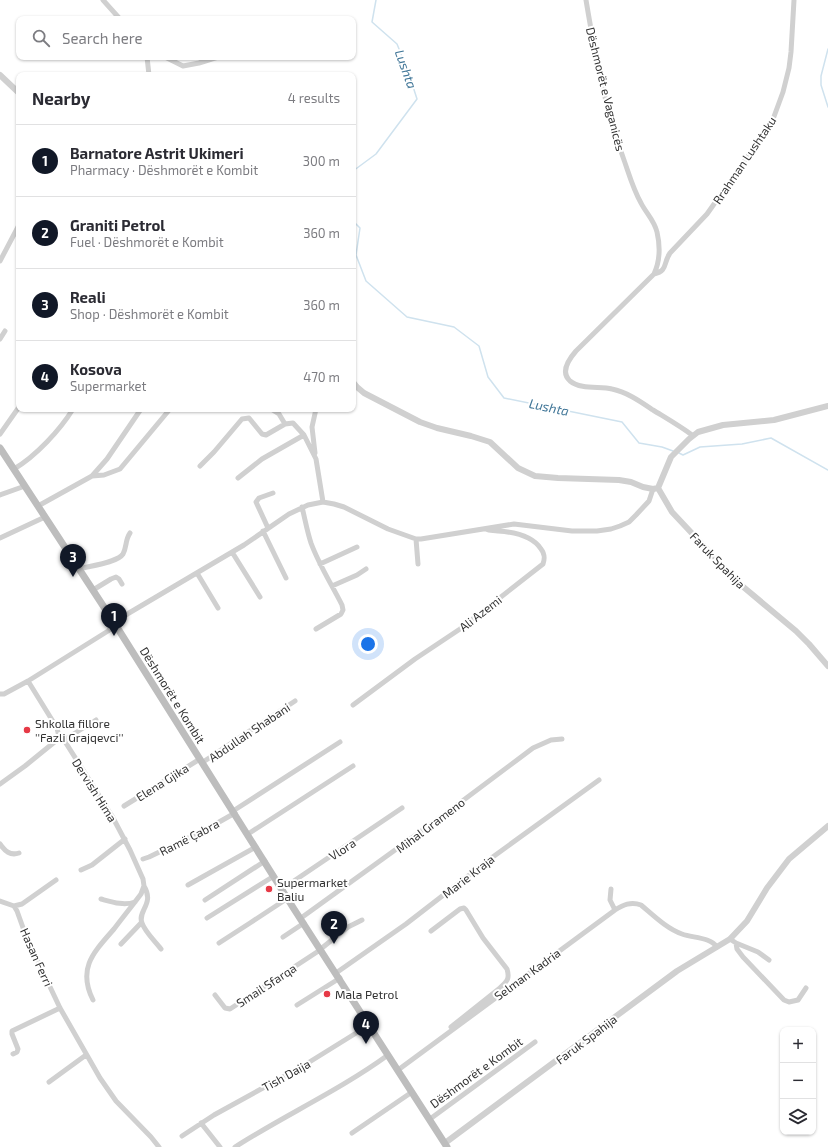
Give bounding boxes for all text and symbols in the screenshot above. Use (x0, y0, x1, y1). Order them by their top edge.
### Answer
search box (16, 16, 356, 60)
street label: Dëshmorët e Vaganicës (584, 26, 628, 152)
icon: search (30, 27, 52, 49)
text: Search here (62, 29, 143, 47)
water label: Lushta (392, 47, 420, 91)
text: Nearby (32, 88, 90, 108)
text: 4 results (288, 90, 340, 106)
street label: Rrahman Lushtaku (709, 114, 779, 206)
text: Barnatore Astrit Ukimeri (70, 144, 244, 162)
text: 1 (42, 153, 48, 169)
text: 300 m (303, 153, 340, 169)
text: Pharmacy · Dëshmorët e Kombit (70, 162, 258, 178)
text: Graniti Petrol (70, 216, 165, 234)
text: 2 (41, 225, 49, 241)
text: 360 m (303, 225, 340, 241)
text: Fuel · Dëshmorët e Kombit (70, 234, 224, 250)
text: Reali (70, 288, 106, 306)
text: 3 (41, 297, 49, 313)
text: 360 m (303, 297, 340, 313)
text: Shop · Dëshmorët e Kombit (70, 306, 229, 322)
text: Kosova (70, 360, 122, 378)
text: 4 (41, 369, 49, 385)
text: 470 m (303, 369, 340, 385)
text: Supermarket (70, 378, 147, 394)
water label: Lushta (528, 395, 570, 419)
street label: Faruk Spahija (687, 529, 748, 592)
pin: 3 (60, 544, 86, 577)
street label: Ali Azemi (456, 592, 504, 634)
pin: 1 (101, 603, 127, 636)
your location (358, 634, 378, 654)
street label: Dëshmorët e Kombit (138, 644, 209, 746)
street label: Abdullah Shabani (206, 700, 292, 764)
place label: Shkolla fillore ''Fazli Grajqevci'' (35, 716, 123, 745)
marker: Shkolla fillore ''Fazli Grajqevci'' (22, 725, 32, 735)
street label: Dervish Hima (70, 756, 120, 824)
street label: Elena Gjika (133, 760, 191, 804)
street label: Mihal Grameno (393, 794, 467, 855)
street label: Ramë Çabra (157, 816, 222, 859)
street label: Vlora (326, 835, 358, 863)
street label: Marie Kraja (439, 851, 497, 901)
place label: Supermarket Baliu (277, 875, 348, 903)
marker: Supermarket Baliu (264, 884, 274, 894)
pin: 2 (321, 911, 347, 944)
street label: Hasan Ferri (18, 926, 56, 988)
street label: Selman Kadria (491, 945, 563, 1003)
street label: Smail Sfarqa (233, 960, 299, 1010)
place label: Mala Petrol (335, 987, 398, 1001)
marker: Mala Petrol (322, 989, 332, 999)
pin: 4 (353, 1011, 379, 1044)
street label: Faruk Spahija (553, 1011, 620, 1067)
map controls (780, 1027, 816, 1135)
button: + (780, 1027, 816, 1063)
street label: Dëshmorët e Kombit (427, 1033, 525, 1110)
street label: Tish Daija (260, 1056, 313, 1095)
button: − (780, 1063, 816, 1099)
button: layers (780, 1099, 816, 1135)

